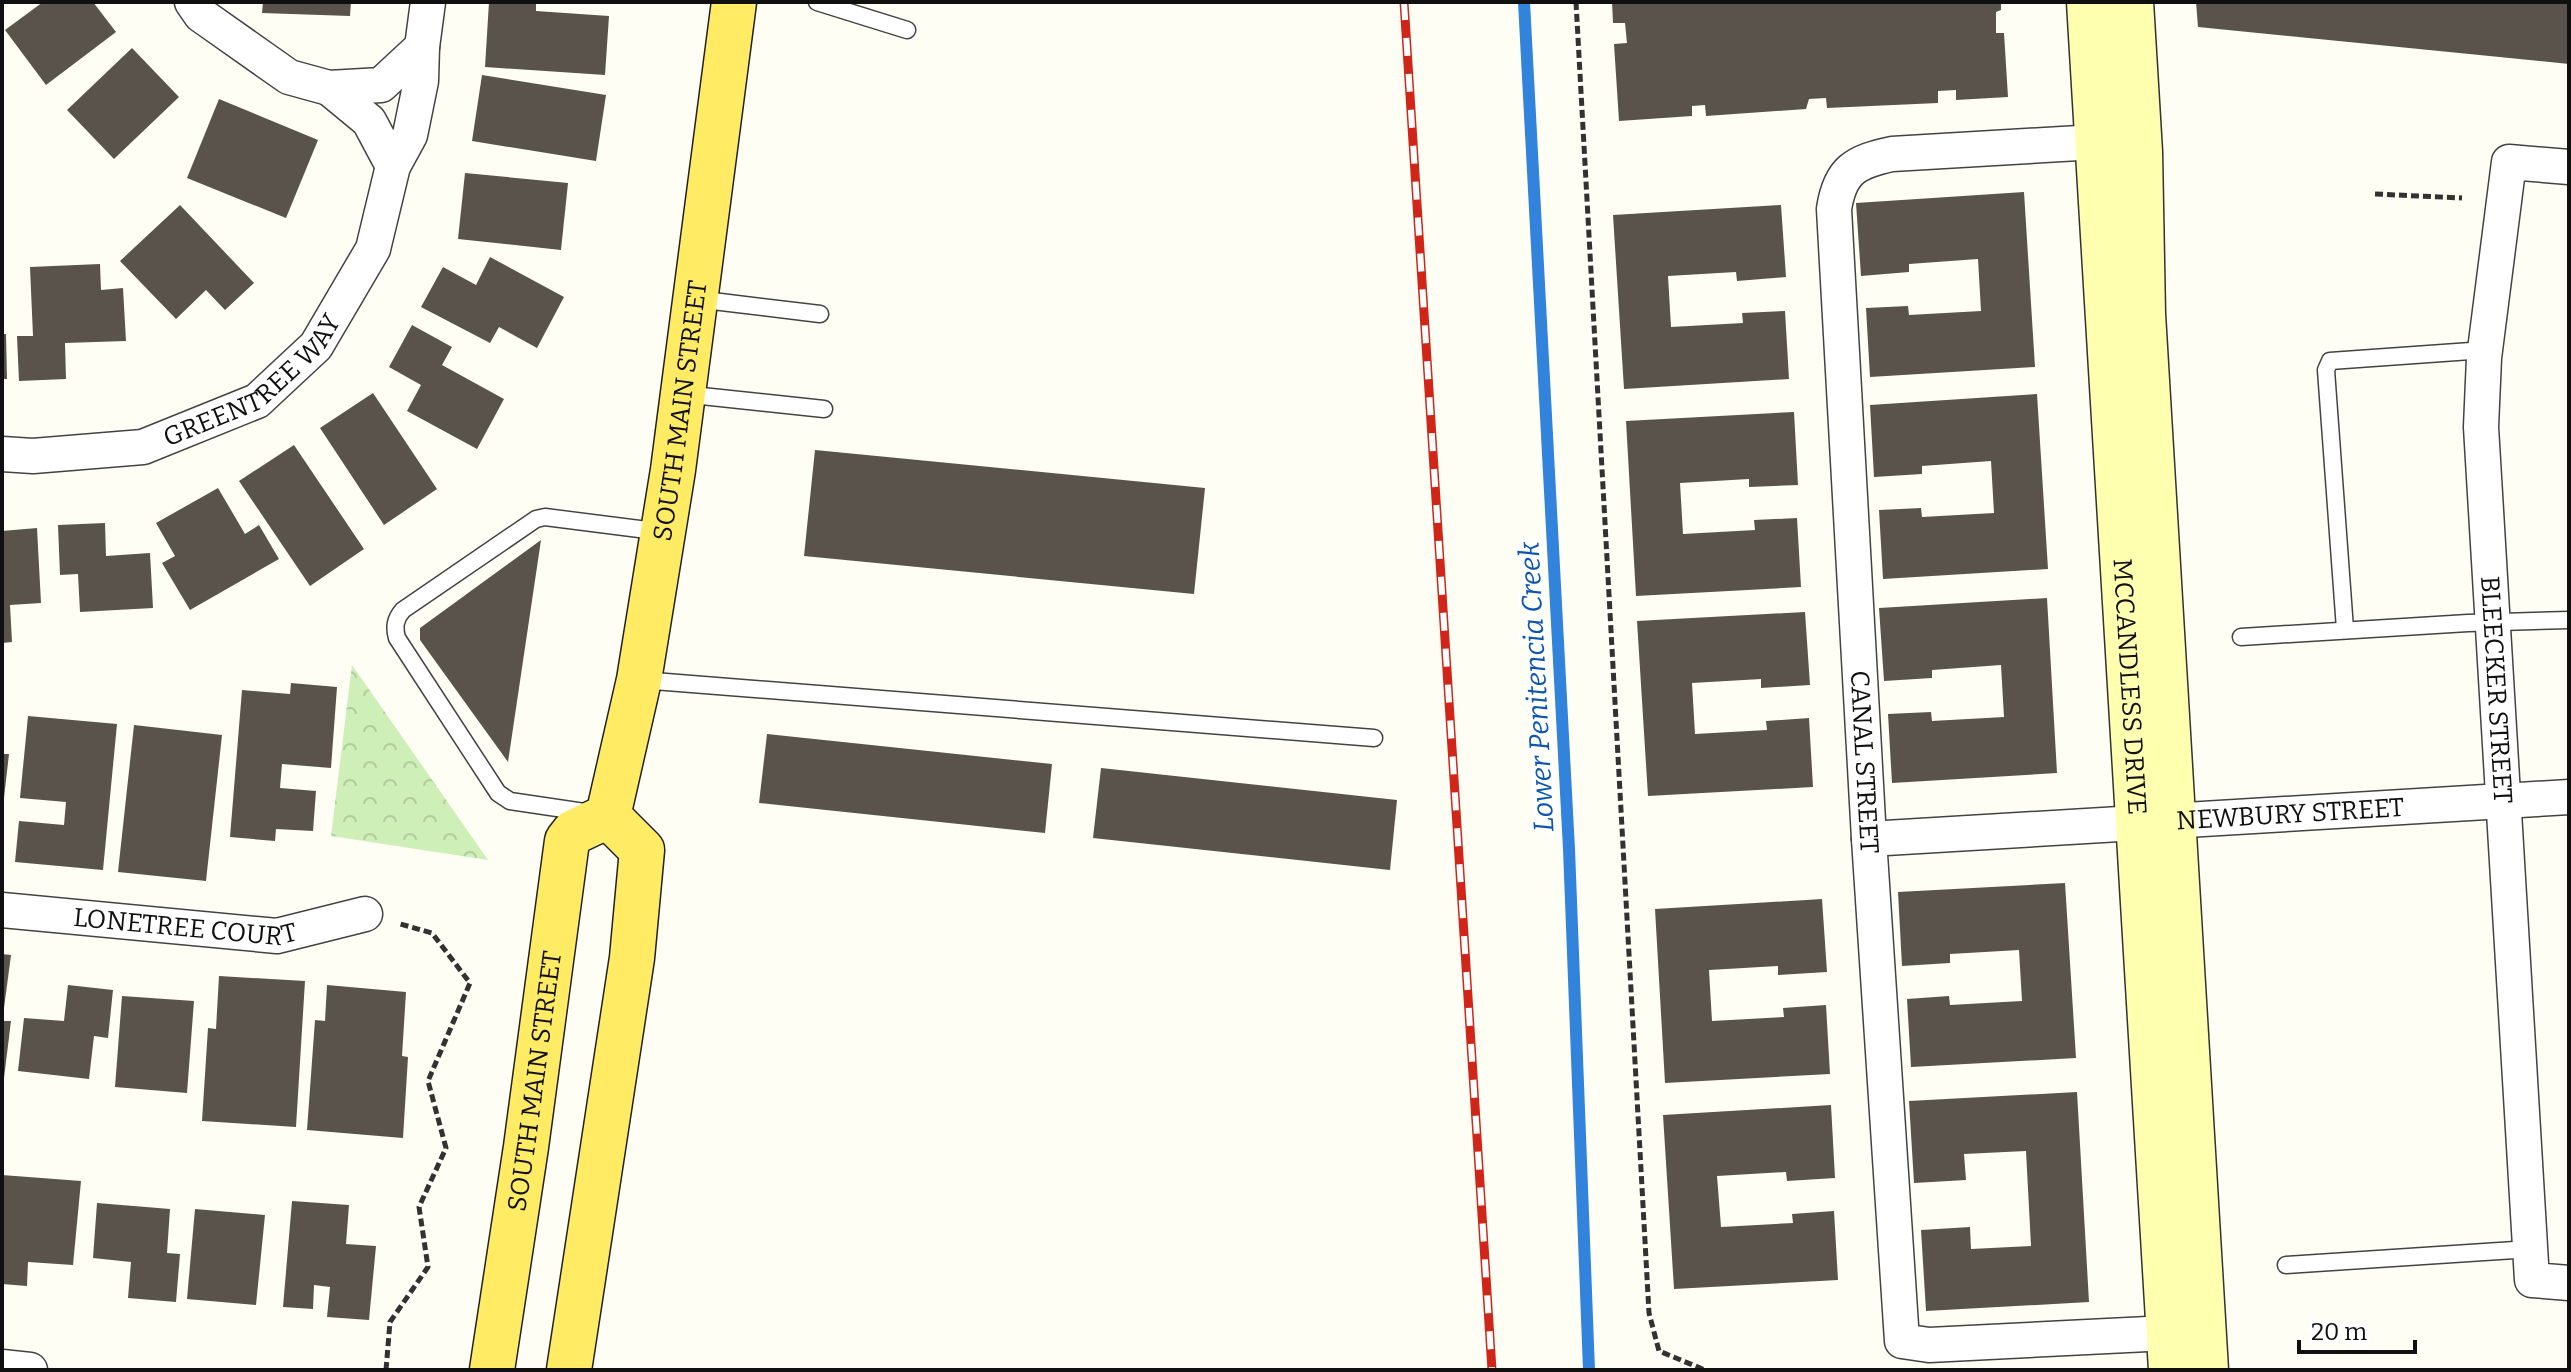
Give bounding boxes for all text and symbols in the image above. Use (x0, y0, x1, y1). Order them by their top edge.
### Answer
street label: SOUTH MAIN STREET (647, 278, 714, 543)
street label: GREENTREE WAY (159, 308, 347, 453)
water label: Lower Penitencia Creek (1512, 540, 1561, 833)
street label: MCCANDLESS DRIVE (2106, 558, 2153, 816)
street label: BLEECKER STREET (2474, 575, 2518, 804)
street label: CANAL STREET (1844, 670, 1885, 855)
street label: NEWBURY STREET (2175, 792, 2405, 837)
street label: LONETREE COURT (72, 902, 300, 952)
street label: SOUTH MAIN STREET (501, 949, 568, 1214)
scale bar (2299, 1304, 2415, 1354)
text: 20 m (2311, 1318, 2367, 1346)

